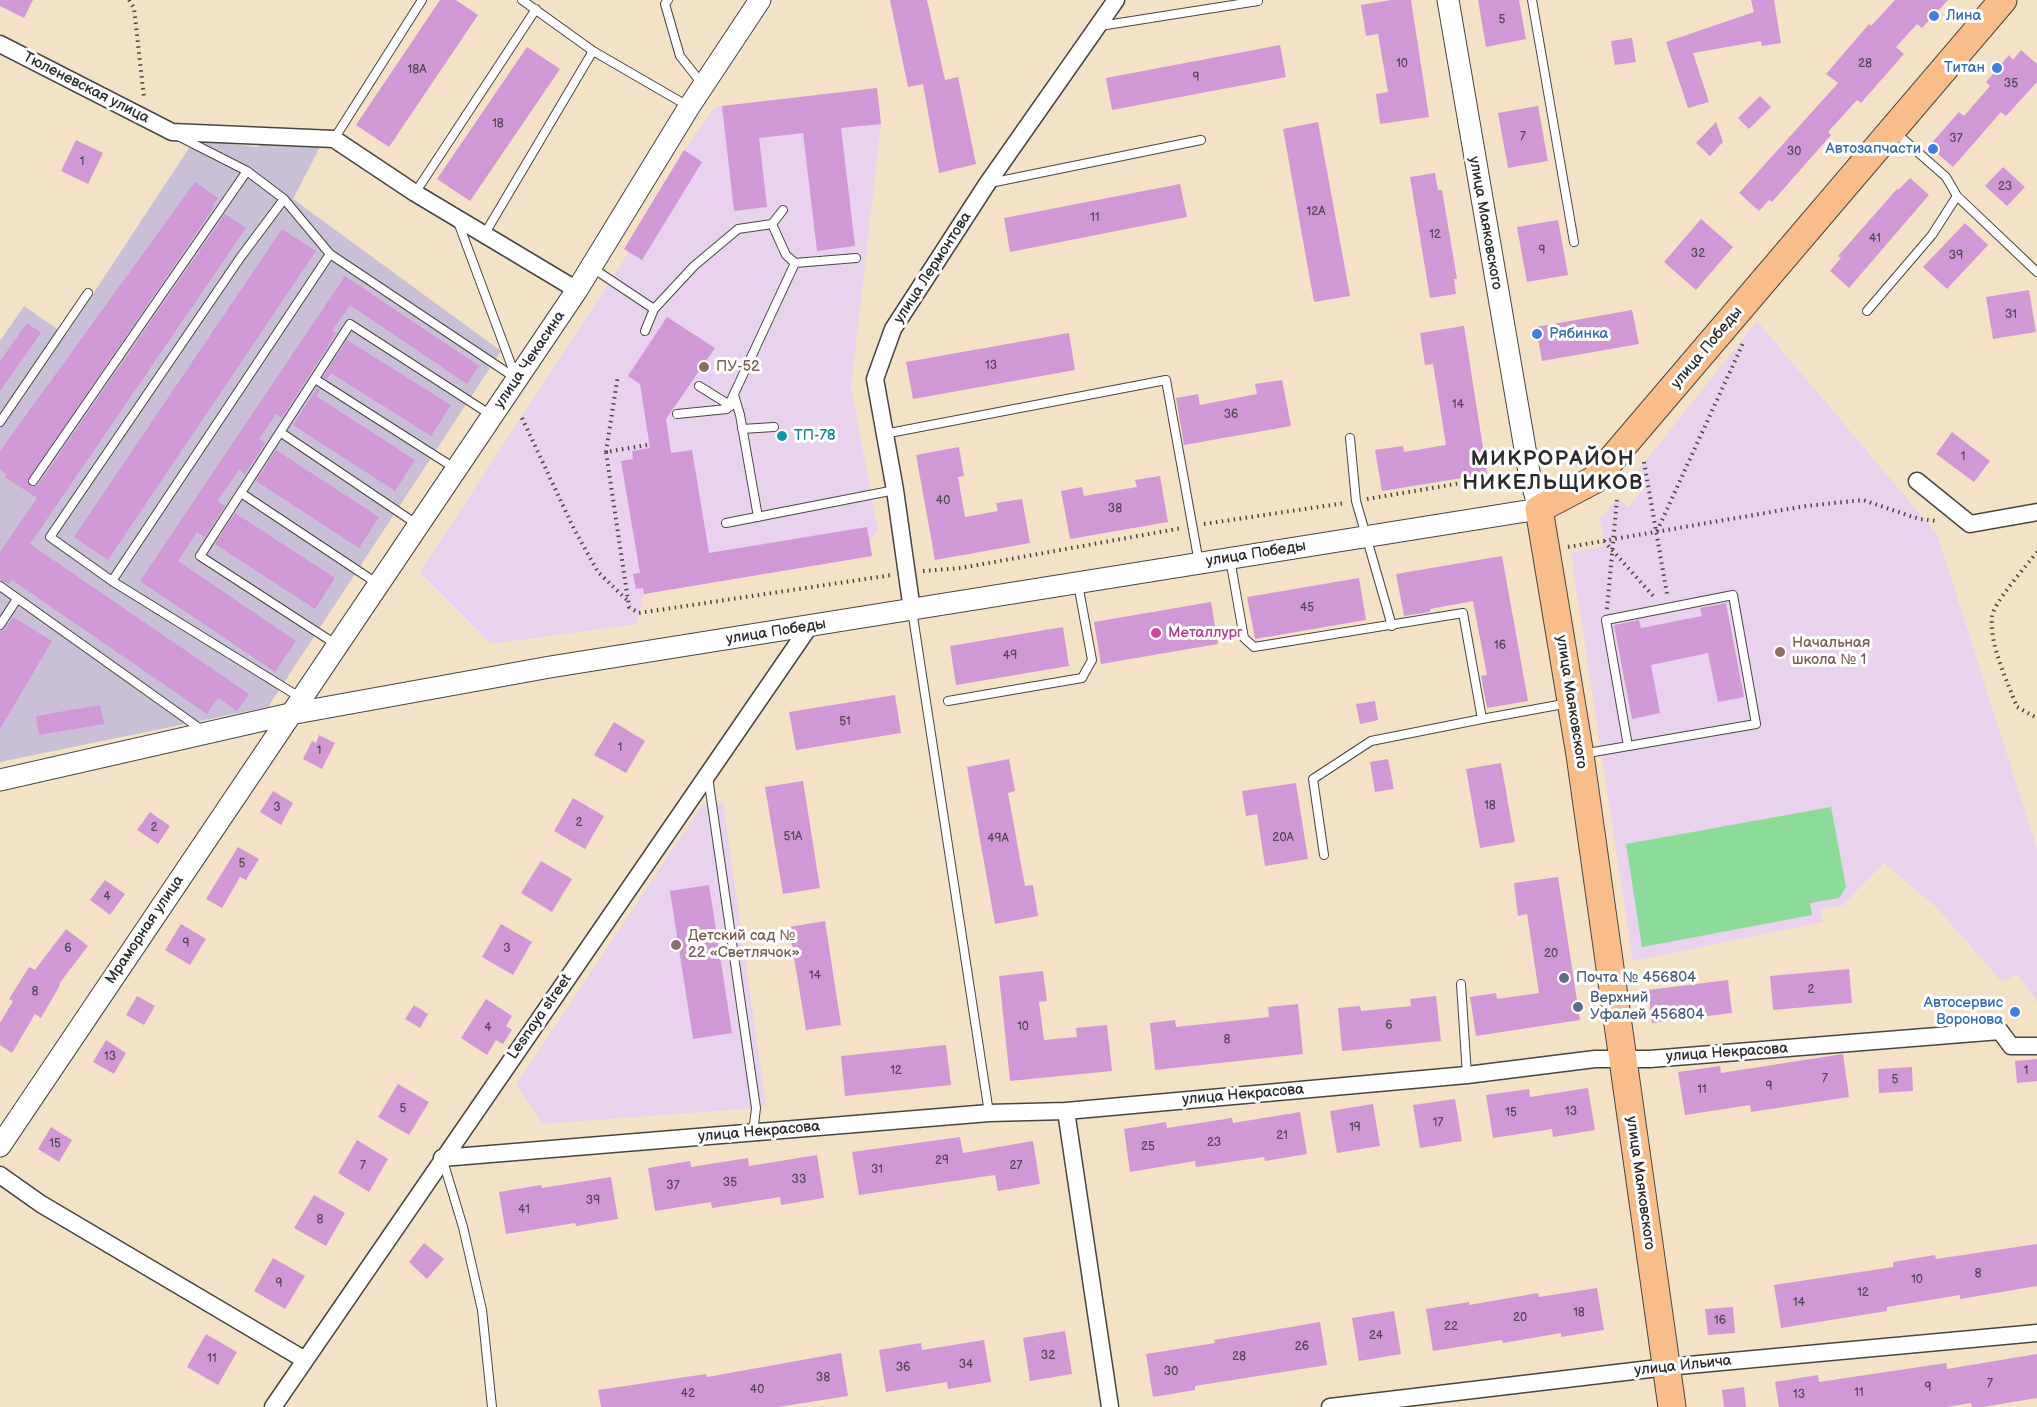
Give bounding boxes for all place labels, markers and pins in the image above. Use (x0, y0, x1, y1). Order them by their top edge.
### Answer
place label: Лина (1946, 7, 1981, 25)
marker: Лина (1927, 9, 1941, 23)
place label: Титан (1944, 59, 1985, 77)
marker: Титан (1990, 61, 2004, 75)
place label: Автозапчасти (1826, 140, 1921, 158)
marker: Автозапчасти (1926, 142, 1940, 156)
place label: Рябинка (1549, 325, 1608, 343)
marker: Рябинка (1530, 327, 1544, 341)
place label: ПУ-52 (716, 358, 760, 376)
marker: ПУ-52 (697, 360, 711, 374)
place label: ТП-78 (794, 427, 836, 445)
marker: ТП-78 (775, 429, 789, 443)
place label: Металлург (1168, 624, 1243, 642)
marker: Металлург (1149, 626, 1163, 640)
place label: Начальная школа № 1 (1792, 634, 1870, 669)
marker: Начальная школа № 1 (1773, 645, 1787, 659)
place label: Детский сад № 22 «Светлячок» (688, 927, 800, 962)
marker: Детский сад № 22 «Светлячок» (669, 938, 683, 952)
place label: Почта № 456804 (1576, 969, 1696, 987)
marker: Почта № 456804 (1557, 971, 1571, 985)
place label: Верхний Уфалей 456804 (1590, 989, 1704, 1024)
place label: Автосервис Воронова (1924, 994, 2003, 1029)
marker: Верхний Уфалей 456804 (1571, 1000, 1585, 1014)
marker: Автосервис Воронова (2008, 1005, 2022, 1019)

